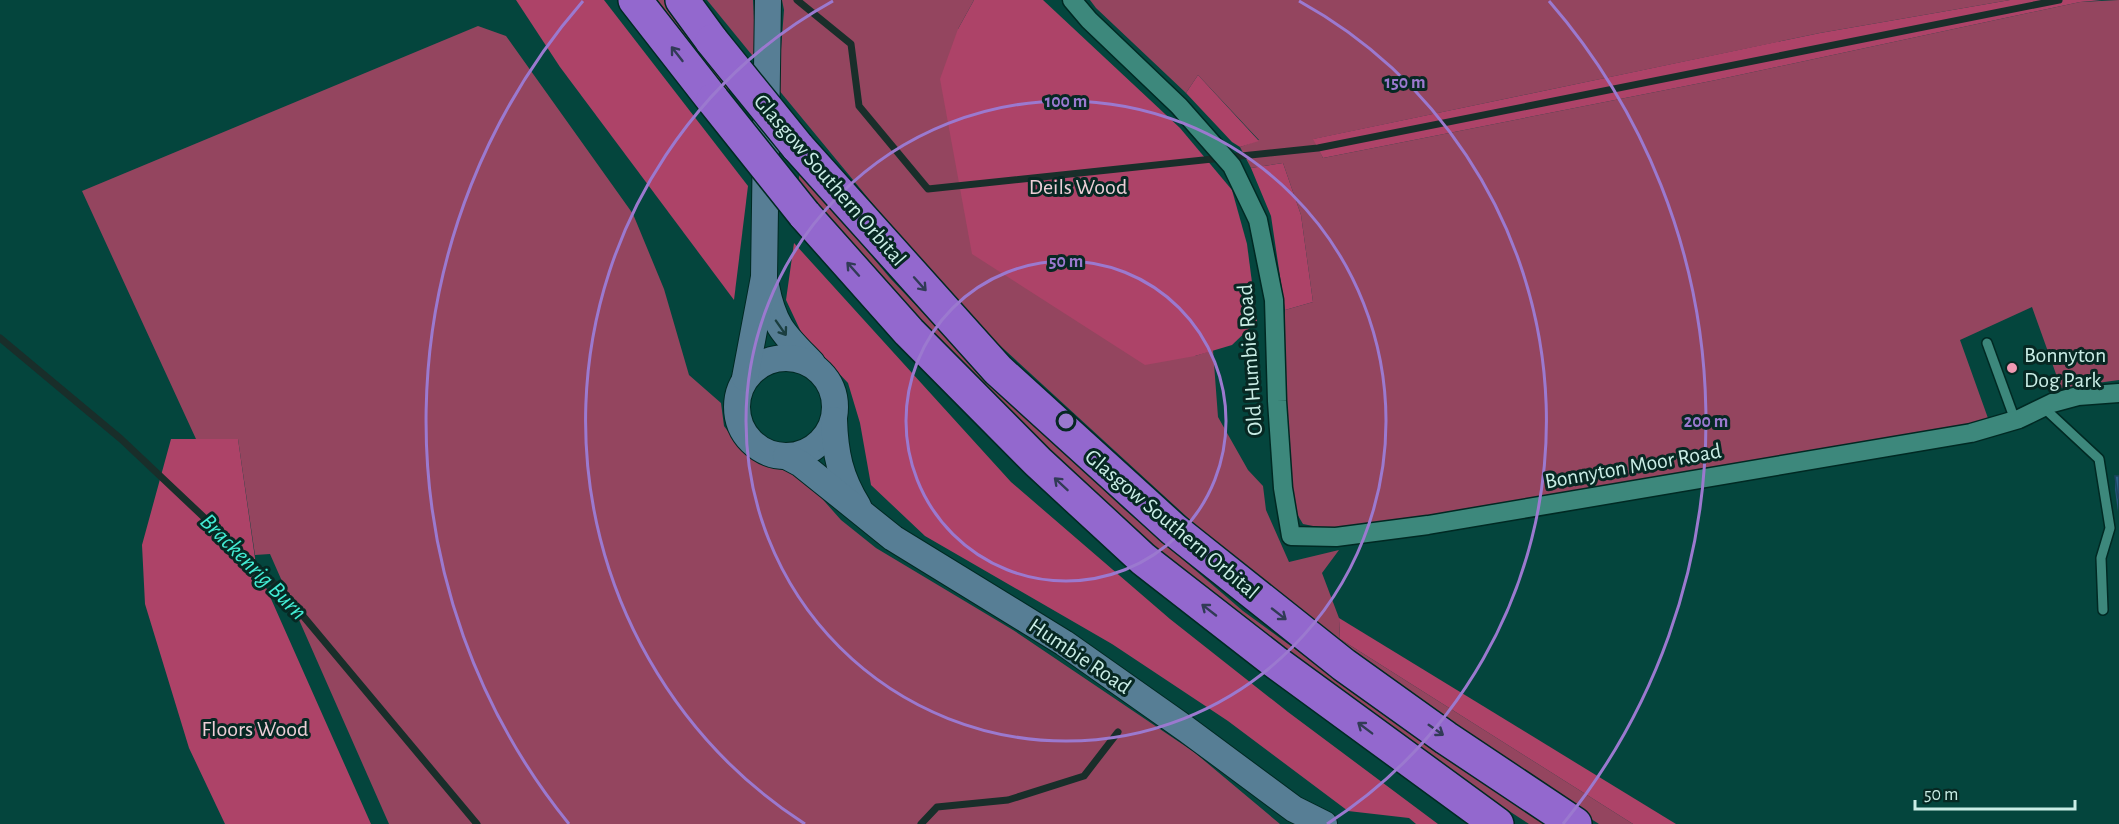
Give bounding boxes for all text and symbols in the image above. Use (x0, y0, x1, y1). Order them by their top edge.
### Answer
one-way arrow (670, 46, 683, 62)
text: 150 m (1385, 74, 1425, 92)
street label: Glasgow Southern Orbital (750, 90, 910, 270)
text: 100 m (1045, 93, 1087, 111)
park label: Deils Wood (1029, 176, 1127, 198)
text: 50 m (1049, 253, 1083, 271)
one-way arrow (846, 261, 860, 276)
one-way arrow (913, 276, 927, 291)
street label: Old Humbie Road (1234, 283, 1266, 437)
one-way arrow (775, 320, 787, 336)
place label: Bonnyton Dog Park (2024, 344, 2106, 391)
marker: Bonnyton Dog Park (2005, 361, 2019, 375)
centre of rings (1056, 411, 1076, 431)
text: 200 m (1684, 413, 1728, 431)
street label: Bonnyton Moor Road (1543, 440, 1723, 492)
street label: Glasgow Southern Orbital (1081, 445, 1263, 603)
one-way arrow (1054, 477, 1069, 491)
water label: Brackenrig Burn (195, 509, 311, 625)
one-way arrow (1202, 604, 1218, 617)
one-way arrow (1271, 608, 1287, 621)
street label: Humbie Road (1025, 614, 1135, 698)
park label: Floors Wood (202, 718, 308, 740)
one-way arrow (1357, 722, 1373, 735)
one-way arrow (1427, 724, 1443, 737)
scale bar (1915, 773, 2076, 811)
text: 50 m (1924, 786, 1958, 804)

